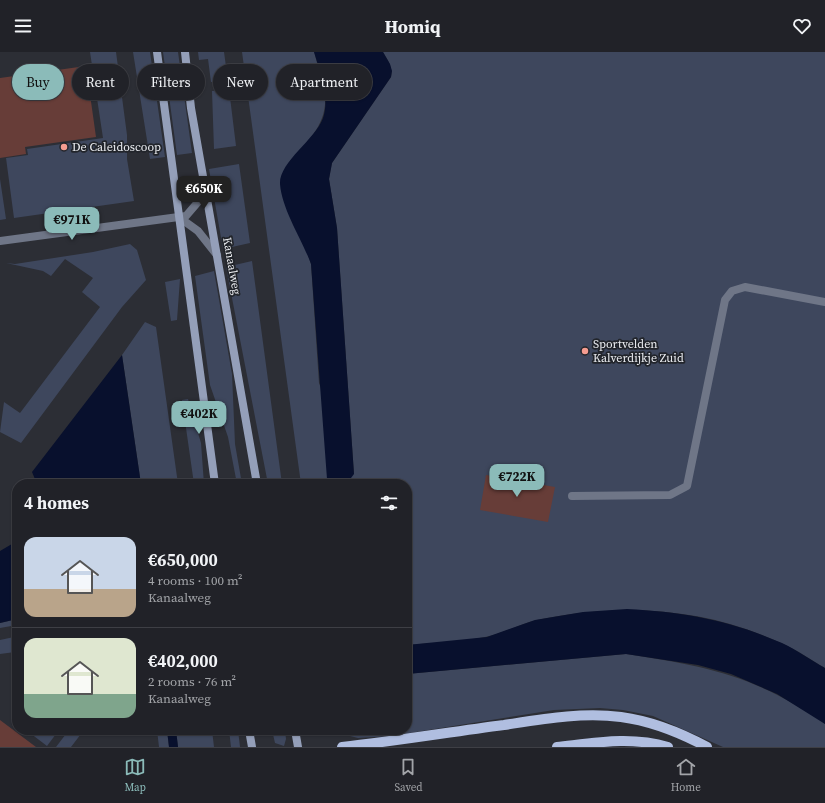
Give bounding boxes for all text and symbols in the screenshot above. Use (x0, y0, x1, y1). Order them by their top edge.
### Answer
text: Homiq (385, 14, 440, 39)
icon: menu (12, 15, 34, 37)
icon: heart (791, 15, 813, 37)
chip: Buy (12, 64, 64, 100)
chip: Rent (72, 64, 129, 100)
chip: Filters (137, 64, 205, 100)
chip: New (213, 64, 268, 100)
chip: Apartment (276, 64, 372, 100)
place label: De Caleidoscoop (72, 139, 161, 155)
marker: De Caleidoscoop (59, 142, 69, 152)
pin: €650K (176, 176, 232, 210)
text: €650K (185, 180, 223, 197)
pin: €971K (44, 207, 100, 241)
text: €971K (53, 211, 91, 228)
street label: Kanaalweg (219, 236, 245, 296)
place label: Sportvelden Kalverdijkje Zuid (593, 336, 684, 366)
marker: Sportvelden Kalverdijkje Zuid (580, 346, 590, 356)
pin: €402K (171, 401, 227, 435)
text: €402K (180, 405, 218, 422)
pin: €722K (489, 464, 545, 498)
text: €722K (498, 468, 536, 485)
text: 4 homes (24, 491, 89, 515)
icon: filters (378, 492, 400, 514)
text: €650,000 (148, 548, 218, 572)
icon: home (56, 553, 104, 601)
text: 4 rooms · 100 m² (148, 572, 243, 589)
text: Kanaalweg (148, 589, 211, 606)
text: €402,000 (148, 649, 218, 673)
icon: home (56, 654, 104, 702)
text: 2 rooms · 76 m² (148, 673, 236, 690)
text: Kanaalweg (148, 690, 211, 707)
tab: Map (124, 756, 146, 795)
tab: Saved (394, 756, 423, 795)
tab: Home (671, 756, 701, 795)

